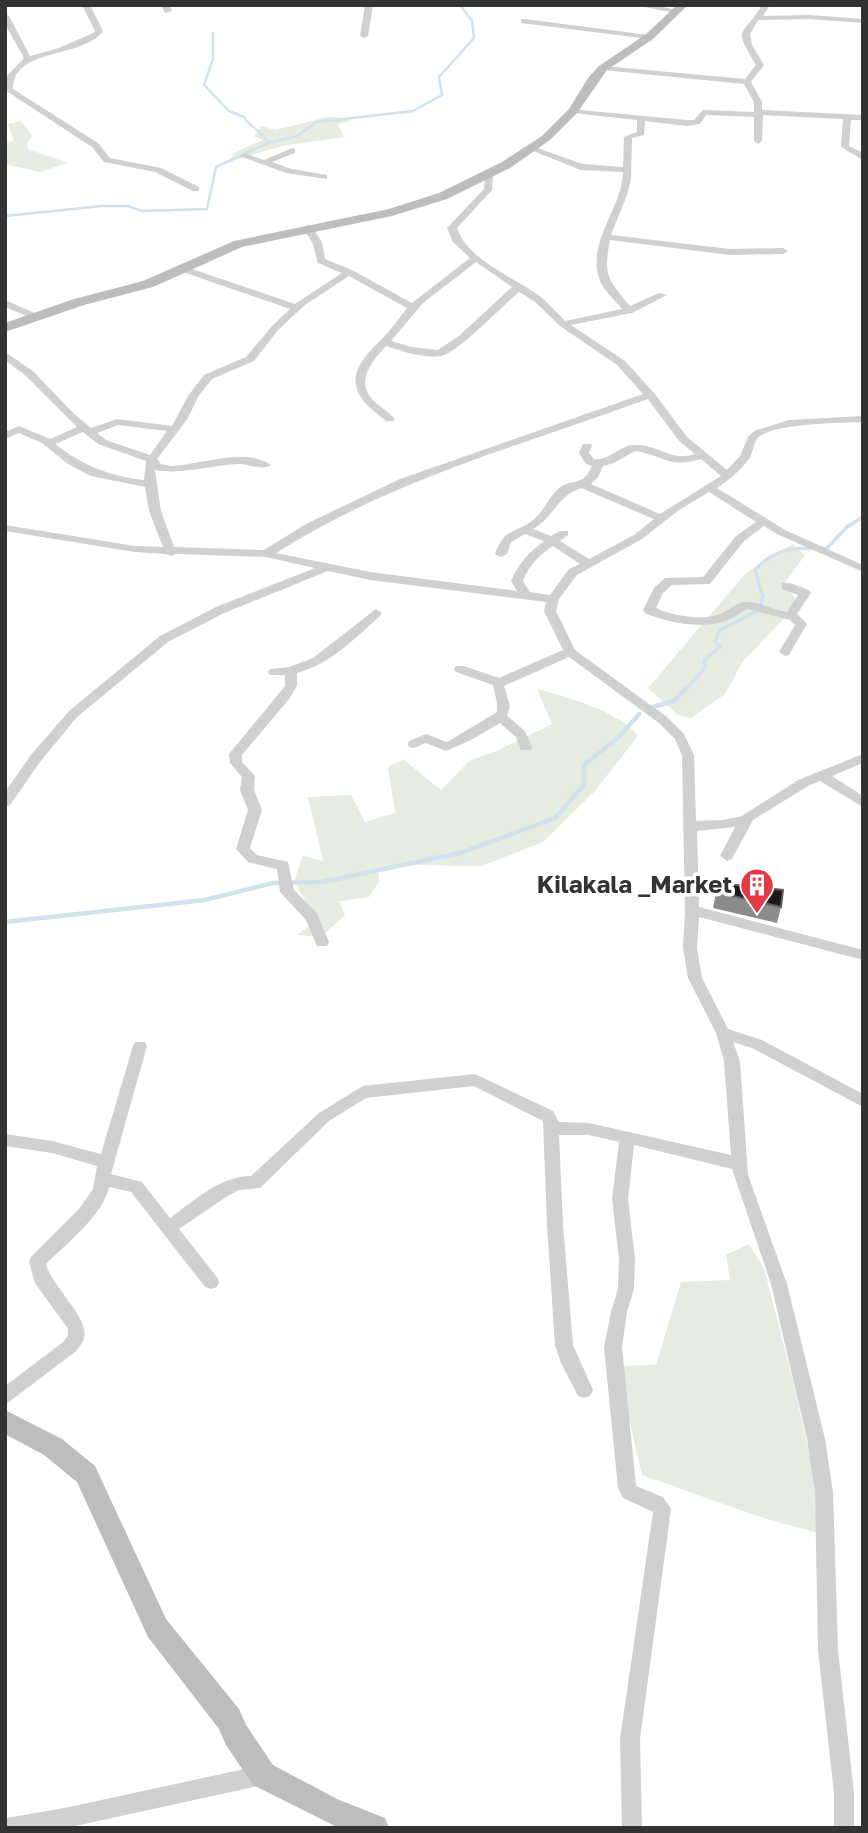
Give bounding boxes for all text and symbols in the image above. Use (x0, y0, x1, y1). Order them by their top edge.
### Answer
building icon: Kilakala _Market (738, 866, 776, 915)
place label: Kilakala _Market (537, 869, 732, 898)

